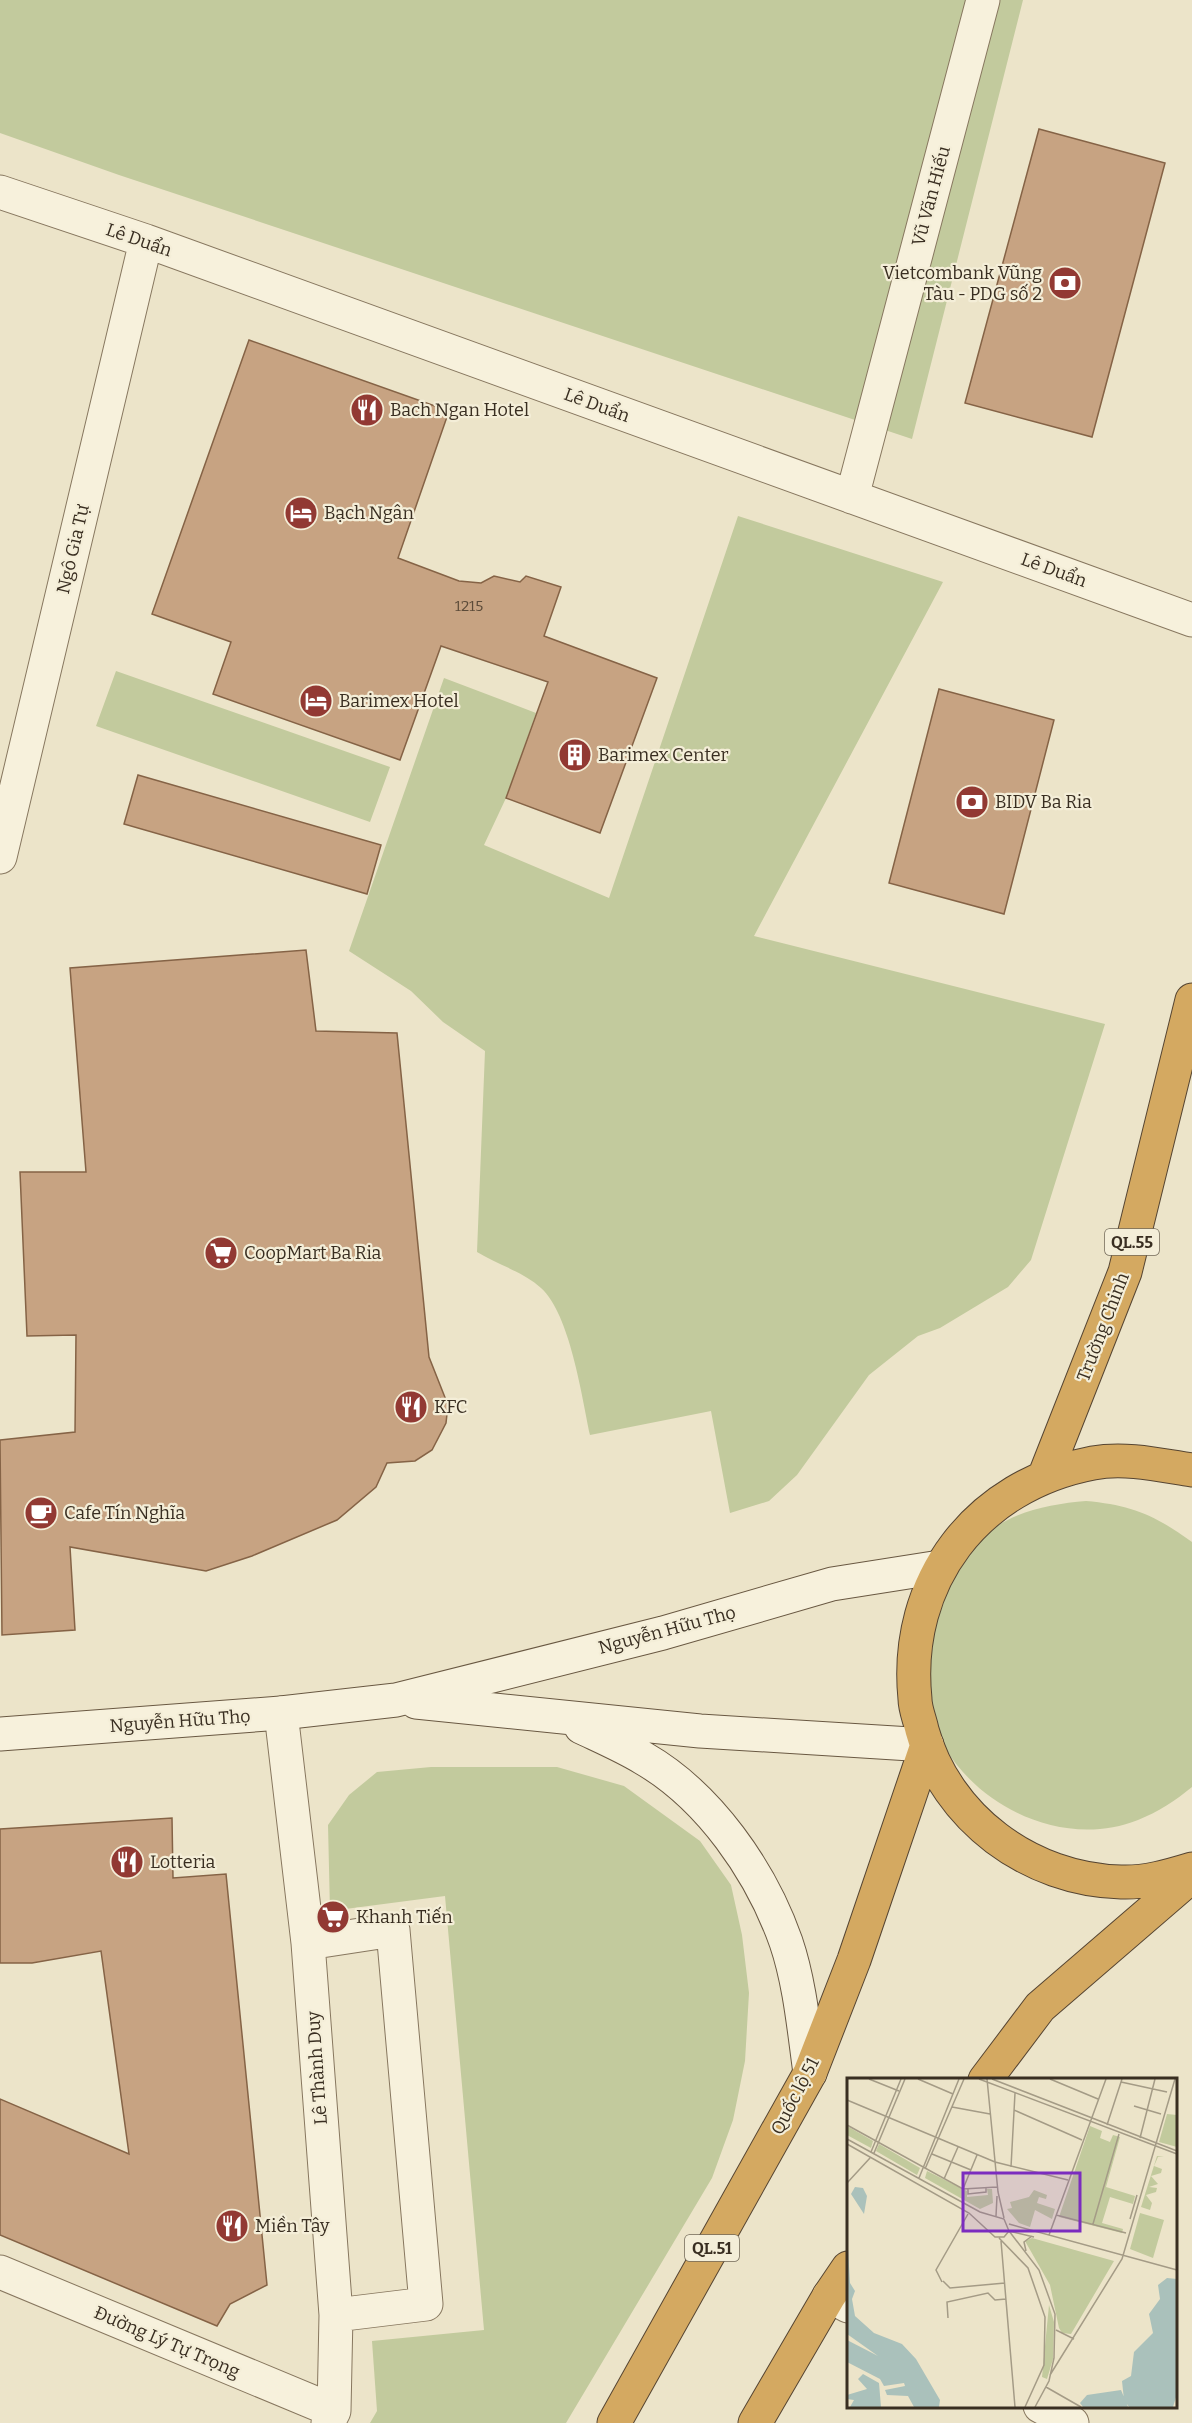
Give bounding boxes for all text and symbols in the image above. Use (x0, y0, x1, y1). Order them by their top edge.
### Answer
street label: Vũ Văn Hiếu (907, 143, 955, 249)
street label: Lê Duẩn (103, 218, 175, 262)
place label: Vietcombank Vũng Tàu - PDG số 2 (883, 262, 1042, 305)
bank icon: Vietcombank Vũng Tàu - PDG số 2 (1047, 265, 1083, 301)
street label: Lê Duẩn (561, 383, 633, 427)
restaurant icon: Bach Ngan Hotel (349, 392, 385, 428)
place label: Bach Ngan Hotel (390, 399, 529, 421)
hotel icon: Bạch Ngân (283, 495, 319, 531)
street label: Ngô Gia Tự (52, 502, 94, 596)
place label: Bạch Ngân (324, 502, 414, 524)
street label: Lê Duẩn (1018, 548, 1090, 592)
house number: 1215 (455, 597, 483, 615)
hotel icon: Barimex Hotel (298, 683, 334, 719)
place label: Barimex Hotel (339, 690, 459, 712)
building icon: Barimex Center (557, 737, 593, 773)
place label: Barimex Center (598, 744, 729, 766)
bank icon: BIDV Ba Ria (954, 784, 990, 820)
place label: BIDV Ba Ria (995, 791, 1092, 813)
road number: QL.55 (1105, 1229, 1159, 1255)
supermarket icon: CoopMart Ba Ria (203, 1235, 239, 1271)
place label: CoopMart Ba Ria (244, 1242, 382, 1264)
street label: Trường Chinh (1072, 1269, 1134, 1385)
restaurant icon: KFC (393, 1389, 429, 1425)
place label: KFC (434, 1396, 467, 1418)
cafe icon: Cafe Tín Nghĩa (23, 1495, 59, 1531)
place label: Cafe Tín Nghĩa (64, 1502, 185, 1524)
street label: Nguyễn Hữu Thọ (596, 1601, 738, 1659)
street label: Nguyễn Hữu Thọ (109, 1705, 251, 1737)
restaurant icon: Lotteria (109, 1844, 145, 1880)
place label: Lotteria (150, 1851, 216, 1873)
supermarket icon: Khanh Tiến (315, 1899, 351, 1935)
place label: Khanh Tiến (356, 1906, 453, 1928)
street label: Lê Thành Duy (302, 2010, 332, 2126)
street label: Quốc lộ 51 (766, 2053, 824, 2138)
inset map (847, 2078, 1177, 2408)
restaurant icon: Miền Tây (214, 2208, 250, 2244)
place label: Miền Tây (255, 2215, 330, 2237)
road number: QL.51 (685, 2235, 739, 2261)
street label: Đường Lý Tự Trọng (91, 2301, 243, 2383)

